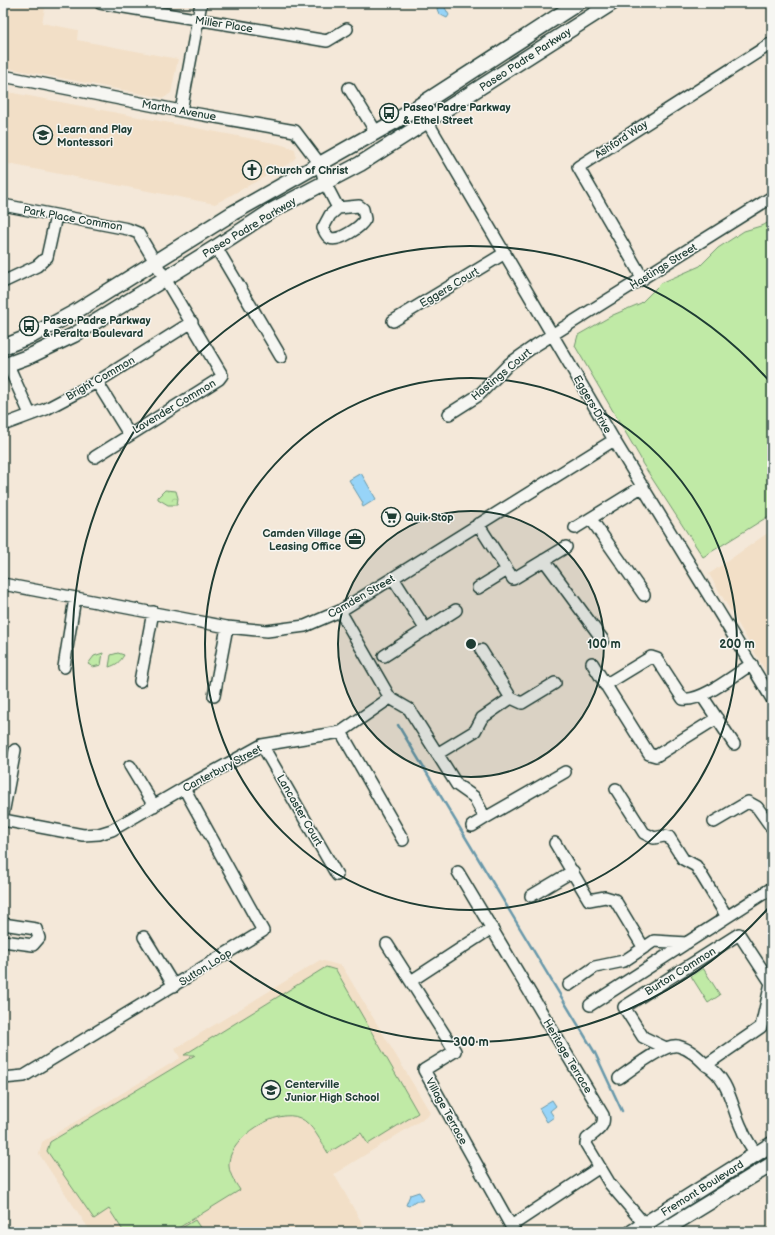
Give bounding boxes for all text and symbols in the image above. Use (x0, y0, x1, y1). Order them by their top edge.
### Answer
street label: Miller Place (194, 14, 254, 36)
street label: Paseo Padre Parkway (477, 25, 574, 94)
street label: Martha Avenue (141, 98, 218, 124)
place label: Paseo Padre Parkway & Ethel Street (403, 101, 511, 127)
bus stop icon: Paseo Padre Parkway & Ethel Street (378, 102, 400, 124)
street label: Ashford Way (592, 118, 650, 161)
place label: Learn and Play Montessori (57, 123, 132, 149)
school or university icon: Learn and Play Montessori (32, 124, 54, 146)
church icon: Church of Christ (241, 159, 263, 181)
place label: Church of Christ (266, 164, 349, 177)
street label: Paseo Padre Parkway (200, 194, 298, 260)
street label: Park Place Common (22, 203, 124, 234)
street label: Hastings Street (627, 240, 700, 292)
street label: Eggers Court (417, 264, 482, 310)
place label: Paseo Padre Parkway & Peralta Boulevard (43, 314, 151, 340)
bus stop icon: Paseo Padre Parkway & Peralta Boulevard (18, 315, 40, 337)
street label: Hastings Court (469, 345, 534, 403)
street label: Bright Common (63, 353, 137, 403)
street label: Eggers Drive (571, 373, 615, 436)
street label: Lavender Common (130, 376, 218, 436)
supermarket icon: Quik Stop (380, 506, 402, 528)
place label: Quik Stop (405, 511, 454, 524)
place label: Camden Village Leasing Office (262, 527, 341, 553)
office icon: Camden Village Leasing Office (344, 528, 366, 550)
street label: Camden Street (325, 572, 398, 621)
centre of rings (464, 637, 478, 651)
text: 100 m (587, 637, 621, 652)
text: 200 m (719, 637, 755, 652)
street label: Canterbury Street (180, 742, 265, 795)
street label: Lancaster Court (274, 772, 326, 849)
street label: Burton Common (643, 944, 718, 998)
street label: Sutton Loop (177, 946, 234, 989)
street label: Heritage Terrace (540, 1017, 595, 1096)
text: 300 m (453, 1035, 489, 1050)
street label: Village Terrace (423, 1076, 470, 1147)
place label: Centerville Junior High School (285, 1078, 380, 1104)
school or university icon: Centerville Junior High School (260, 1079, 282, 1101)
street label: Fremont Boulevard (659, 1158, 746, 1219)

